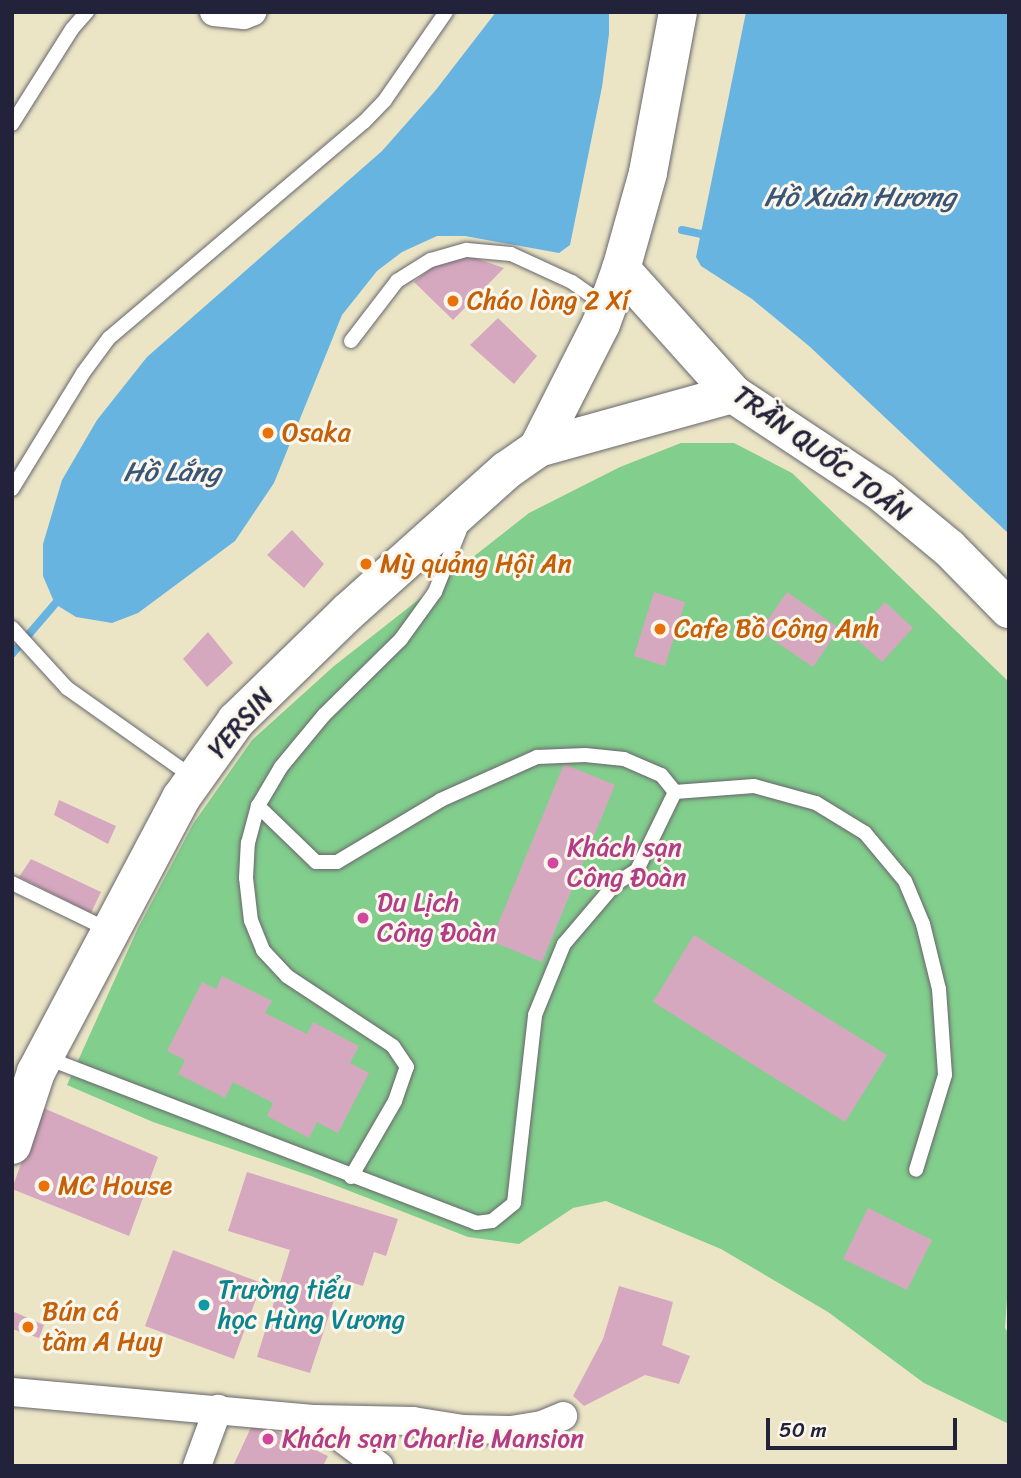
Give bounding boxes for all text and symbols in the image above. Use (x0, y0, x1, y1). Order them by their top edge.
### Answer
water label: Hồ Xuân Hương (764, 180, 956, 214)
place label: Cháo lòng 2 Xí (467, 285, 629, 317)
marker: Cháo lòng 2 Xí (445, 293, 461, 309)
street label: TRẦN QUỐC TOẢN (727, 379, 917, 529)
place label: Osaka (282, 417, 351, 449)
marker: Osaka (260, 425, 276, 441)
water label: Hồ Lắng (123, 455, 221, 489)
place label: Mỳ quảng Hội An (380, 548, 572, 580)
marker: Mỳ quảng Hội An (358, 556, 374, 572)
place label: Cafe Bồ Công Anh (674, 613, 879, 645)
marker: Cafe Bồ Công Anh (652, 621, 668, 637)
street label: YERSIN (202, 681, 280, 765)
place label: Khách sạn Công Đoàn (567, 832, 686, 894)
marker: Khách sạn Công Đoàn (545, 855, 561, 871)
place label: Du Lịch Công Đoàn (377, 887, 496, 948)
marker: Du Lịch Công Đoàn (355, 910, 371, 926)
place label: MC House (58, 1170, 172, 1202)
marker: MC House (36, 1178, 52, 1194)
place label: Trường tiểu học Hùng Vương (218, 1274, 403, 1336)
place label: Bún cá tầm A Huy (42, 1296, 163, 1358)
marker: Trường tiểu học Hùng Vương (196, 1297, 212, 1313)
marker: Bún cá tầm A Huy (20, 1319, 36, 1335)
scale bar (769, 1404, 960, 1448)
text: 50 m (779, 1411, 827, 1449)
place label: Khách sạn Charlie Mansion (282, 1423, 585, 1455)
marker: Khách sạn Charlie Mansion (260, 1431, 276, 1447)

